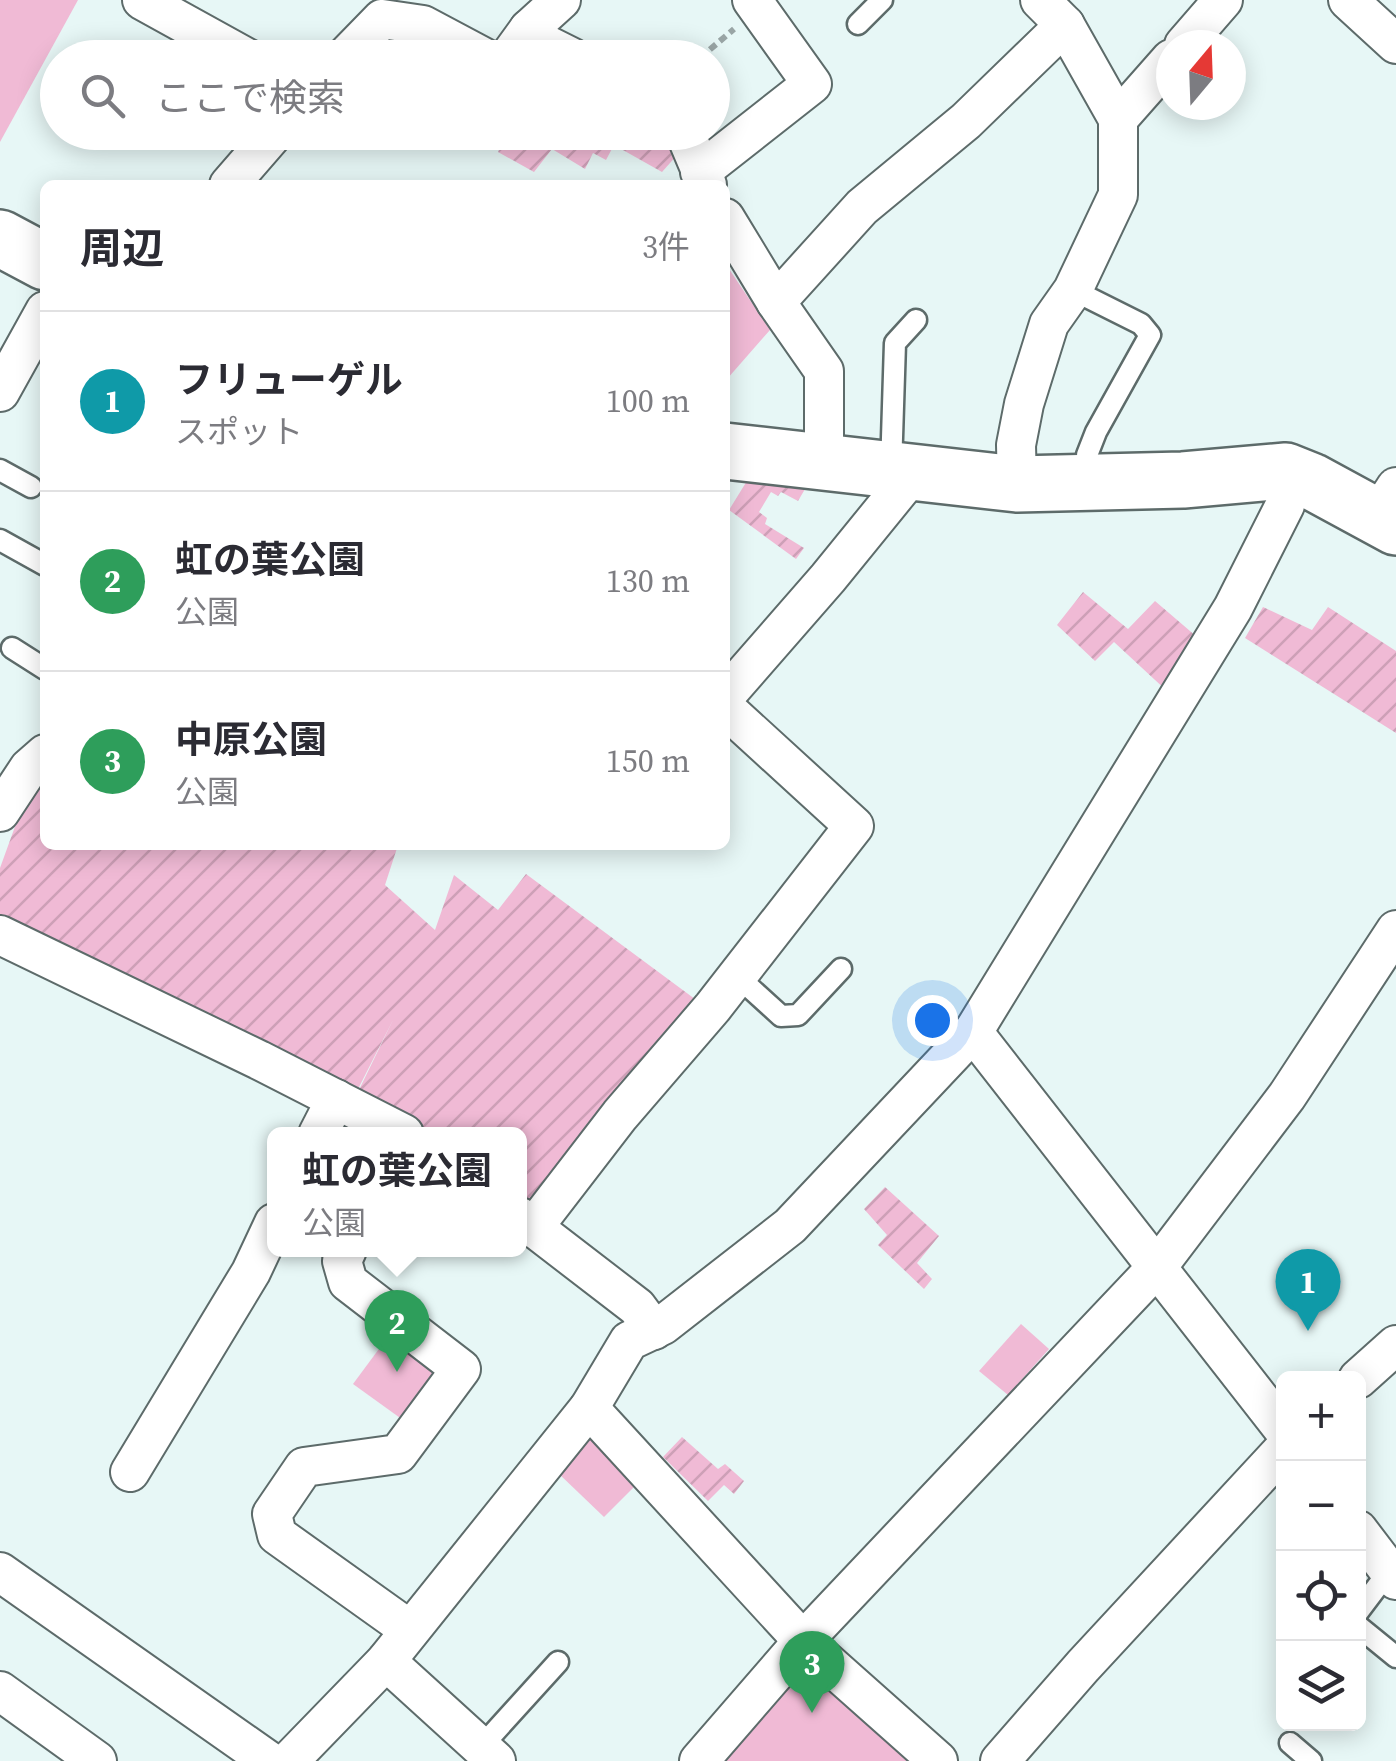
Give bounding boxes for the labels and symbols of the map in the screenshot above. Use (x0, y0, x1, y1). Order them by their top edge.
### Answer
north arrow (1156, 30, 1246, 120)
your location (907, 995, 958, 1046)
pin: 1 (1276, 1248, 1340, 1331)
pin: 2 (364, 1290, 430, 1372)
pin: 3 (780, 1630, 844, 1713)

